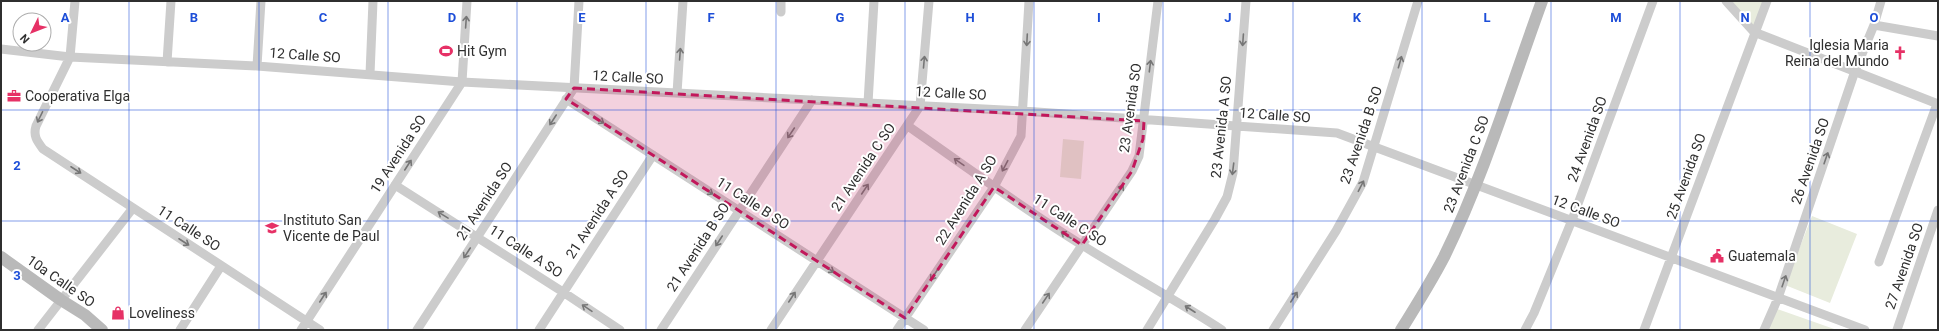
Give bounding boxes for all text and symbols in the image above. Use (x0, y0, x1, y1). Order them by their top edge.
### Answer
text: A (61, 10, 70, 25)
text: B (190, 10, 198, 25)
text: C (319, 10, 328, 25)
text: D (448, 10, 456, 25)
text: E (578, 10, 586, 25)
text: F (707, 10, 715, 25)
text: G (836, 10, 845, 25)
text: H (965, 10, 975, 25)
text: I (1097, 10, 1101, 25)
text: J (1224, 10, 1232, 25)
text: K (1353, 10, 1362, 25)
text: L (1483, 10, 1491, 25)
text: M (1610, 10, 1622, 25)
text: N (1740, 10, 1750, 25)
text: O (1870, 10, 1879, 25)
north arrow (12, 12, 52, 52)
one-way arrow (462, 16, 469, 29)
text: N (17, 31, 32, 46)
one-way arrow (1023, 33, 1031, 46)
one-way arrow (1239, 33, 1246, 46)
place label: Iglesia Maria Reina del Mundo (1785, 37, 1889, 69)
sports icon: Hit Gym (438, 43, 454, 59)
place label: Hit Gym (457, 43, 507, 59)
street label: 12 Calle SO (269, 45, 341, 65)
church icon: Iglesia Maria Reina del Mundo (1892, 45, 1908, 61)
one-way arrow (676, 48, 683, 61)
one-way arrow (920, 56, 927, 69)
one-way arrow (1397, 56, 1404, 69)
one-way arrow (1146, 60, 1154, 73)
street label: 23 Avenida SO (1116, 62, 1144, 154)
street label: 12 Calle SO (592, 67, 664, 87)
street label: 23 Avenida A SO (1208, 75, 1234, 179)
street label: 12 Calle SO (915, 83, 987, 103)
street label: 23 Avenida B SO (1337, 84, 1385, 186)
office icon: Cooperativa Elga (6, 88, 22, 104)
place label: Cooperativa Elga (25, 88, 130, 104)
street label: 24 Avenida SO (1564, 94, 1610, 184)
street label: 12 Calle SO (1239, 105, 1311, 125)
one-way arrow (36, 111, 43, 123)
street label: 19 Avenida SO (367, 112, 429, 196)
street label: 23 Avenida C SO (1440, 113, 1492, 215)
one-way arrow (548, 115, 557, 126)
one-way arrow (593, 116, 604, 124)
street label: 26 Avenida SO (1788, 116, 1832, 206)
street label: 21 Avenida C SO (828, 120, 898, 214)
one-way arrow (787, 127, 795, 138)
street label: 25 Avenida SO (1663, 131, 1709, 221)
street label: 22 Avenida A SO (932, 152, 1000, 248)
one-way arrow (1822, 152, 1830, 164)
text: 2 (13, 158, 21, 173)
one-way arrow (953, 158, 964, 166)
one-way arrow (404, 159, 413, 170)
street label: 21 Avenida SO (453, 159, 515, 243)
one-way arrow (1001, 160, 1008, 172)
one-way arrow (1229, 163, 1237, 176)
one-way arrow (70, 166, 81, 174)
street label: 21 Avenida A SO (562, 167, 632, 261)
street label: 11 Calle B SO (714, 173, 792, 233)
one-way arrow (1358, 180, 1365, 192)
one-way arrow (861, 184, 869, 195)
one-way arrow (1116, 184, 1124, 196)
one-way arrow (702, 187, 714, 195)
street label: 11 Calle C SO (1030, 190, 1110, 250)
street label: 12 Calle SO (1550, 191, 1622, 231)
street label: 21 Avenida B SO (663, 200, 733, 294)
street label: 11 Calle SO (155, 202, 223, 254)
one-way arrow (437, 210, 449, 218)
place label: Instituto San Vicente de Paul (283, 212, 380, 244)
school or university icon: Instituto San Vicente de Paul (264, 220, 280, 236)
street label: 11 Calle A SO (486, 221, 566, 281)
street label: 27 Avenida SO (1882, 221, 1926, 311)
one-way arrow (1060, 230, 1072, 238)
one-way arrow (715, 235, 723, 246)
one-way arrow (178, 238, 189, 246)
one-way arrow (463, 247, 471, 258)
public building icon: Guatemala (1709, 248, 1725, 264)
place label: Guatemala (1728, 248, 1796, 264)
street label: 10a Calle SO (24, 252, 98, 310)
one-way arrow (823, 265, 834, 273)
text: 3 (13, 268, 21, 283)
one-way arrow (930, 269, 938, 280)
one-way arrow (1781, 275, 1788, 288)
one-way arrow (319, 292, 327, 303)
one-way arrow (788, 292, 796, 303)
one-way arrow (1042, 292, 1050, 303)
one-way arrow (1290, 292, 1298, 303)
one-way arrow (582, 304, 593, 312)
shop icon: Loveliness (110, 305, 126, 321)
place label: Loveliness (129, 305, 195, 321)
one-way arrow (1184, 305, 1195, 313)

